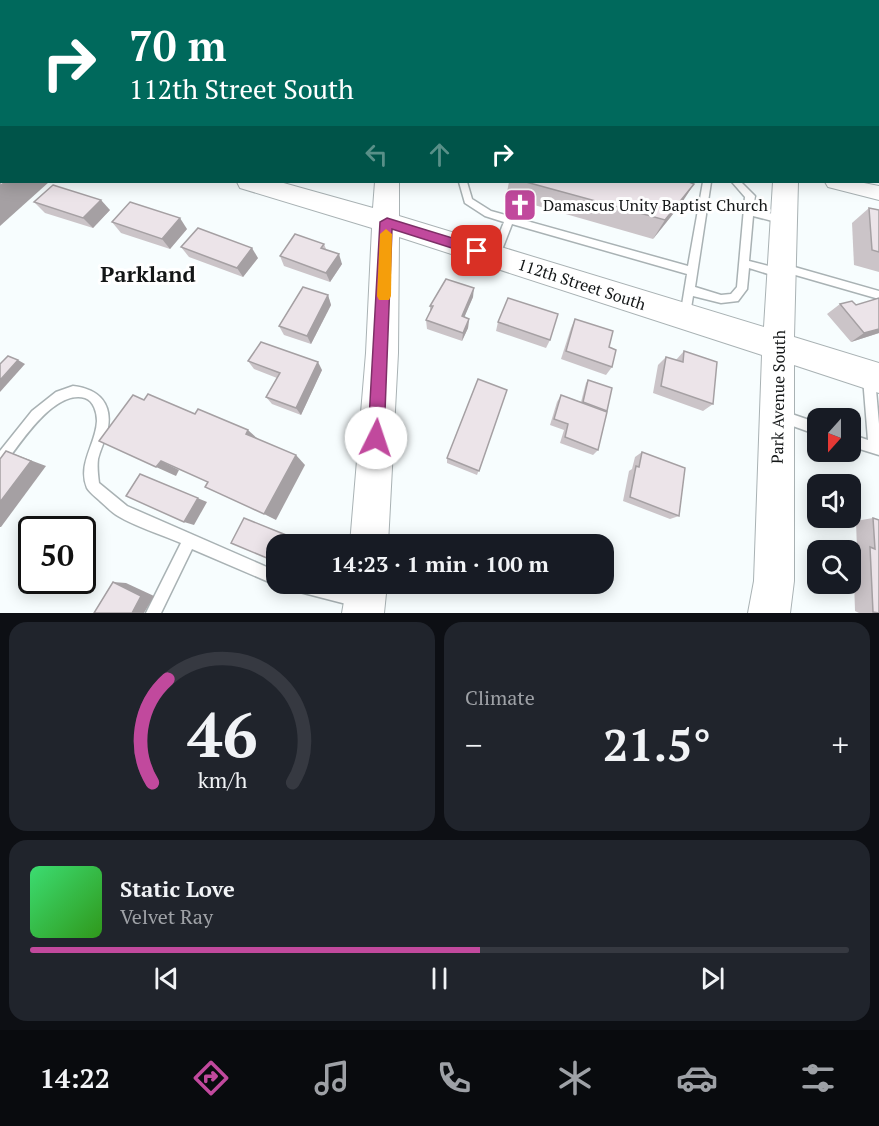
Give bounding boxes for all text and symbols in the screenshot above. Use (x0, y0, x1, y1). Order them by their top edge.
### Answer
text: 70 m (129, 17, 227, 73)
icon: right (30, 24, 108, 102)
text: 112th Street South (129, 71, 354, 107)
icon: left (360, 138, 393, 171)
icon: ahead (423, 138, 456, 171)
icon: right (486, 138, 519, 171)
church icon: Damascus Unity Baptist Church (502, 187, 538, 223)
place label: Damascus Unity Baptist Church (543, 194, 768, 216)
pin (451, 225, 502, 276)
icon: arrive (460, 234, 493, 267)
street label: 112th Street South (515, 253, 649, 315)
district label: Parkland (100, 259, 196, 288)
street label: Park Avenue South (766, 329, 790, 464)
position arrow (344, 406, 408, 470)
north arrow (807, 408, 861, 462)
map controls (807, 408, 861, 594)
button: sound (807, 474, 861, 528)
speed limit sign: 50 (18, 516, 96, 594)
button: search (807, 540, 861, 594)
text: 14:23 · 1 min · 100 m (331, 549, 549, 578)
text: Climate (465, 684, 535, 711)
text: 46 (187, 692, 257, 775)
text: 21.5° (603, 714, 711, 774)
text: − (465, 723, 483, 766)
text: + (831, 723, 849, 766)
text: km/h (197, 767, 247, 795)
text: Static Love (120, 874, 235, 903)
text: Velvet Ray (120, 903, 213, 930)
icon: previous (150, 962, 183, 995)
icon: pause (423, 962, 456, 995)
icon: next (696, 962, 729, 995)
icon: directions (190, 1057, 232, 1099)
icon: music (311, 1057, 353, 1099)
icon: phone (433, 1057, 475, 1099)
icon: climate (554, 1057, 596, 1099)
icon: car (676, 1057, 718, 1099)
icon: filters (797, 1057, 839, 1099)
text: 14:22 (40, 1060, 110, 1096)

